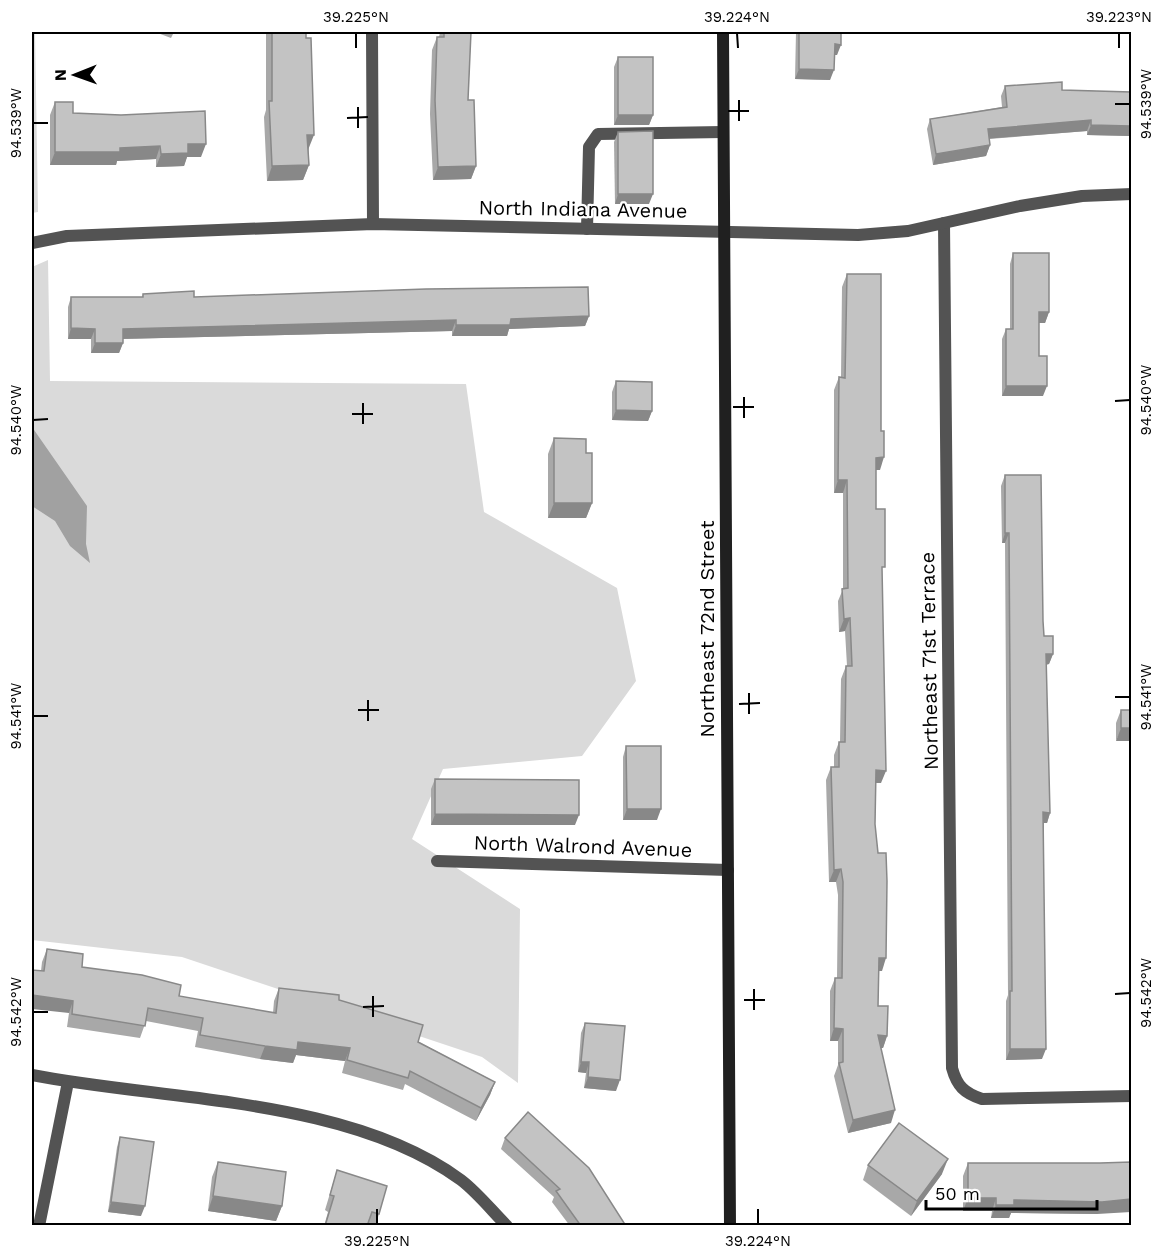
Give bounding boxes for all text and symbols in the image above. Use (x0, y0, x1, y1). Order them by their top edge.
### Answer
text: 39.225°N (323, 8, 389, 26)
text: 39.224°N (704, 8, 770, 26)
text: 39.223°N (1086, 8, 1152, 26)
north arrow (45, 45, 105, 105)
text: N (51, 69, 70, 81)
text: 94.539°W (1137, 69, 1155, 139)
text: 94.539°W (7, 88, 25, 158)
street label: North Indiana Avenue (478, 195, 688, 223)
text: 94.540°W (1137, 365, 1155, 435)
text: 94.540°W (7, 385, 25, 455)
street label: Northeast 72nd Street (695, 520, 719, 738)
street label: Northeast 71st Terrace (915, 552, 943, 770)
text: 94.541°W (1137, 663, 1155, 731)
text: 94.541°W (7, 682, 25, 750)
street label: North Walrond Avenue (473, 830, 693, 862)
text: 94.542°W (1137, 958, 1155, 1028)
text: 94.542°W (7, 977, 25, 1047)
scale bar (926, 1173, 1097, 1211)
text: 50 m (935, 1183, 980, 1204)
text: 39.225°N (344, 1232, 410, 1250)
text: 39.224°N (725, 1232, 791, 1250)

